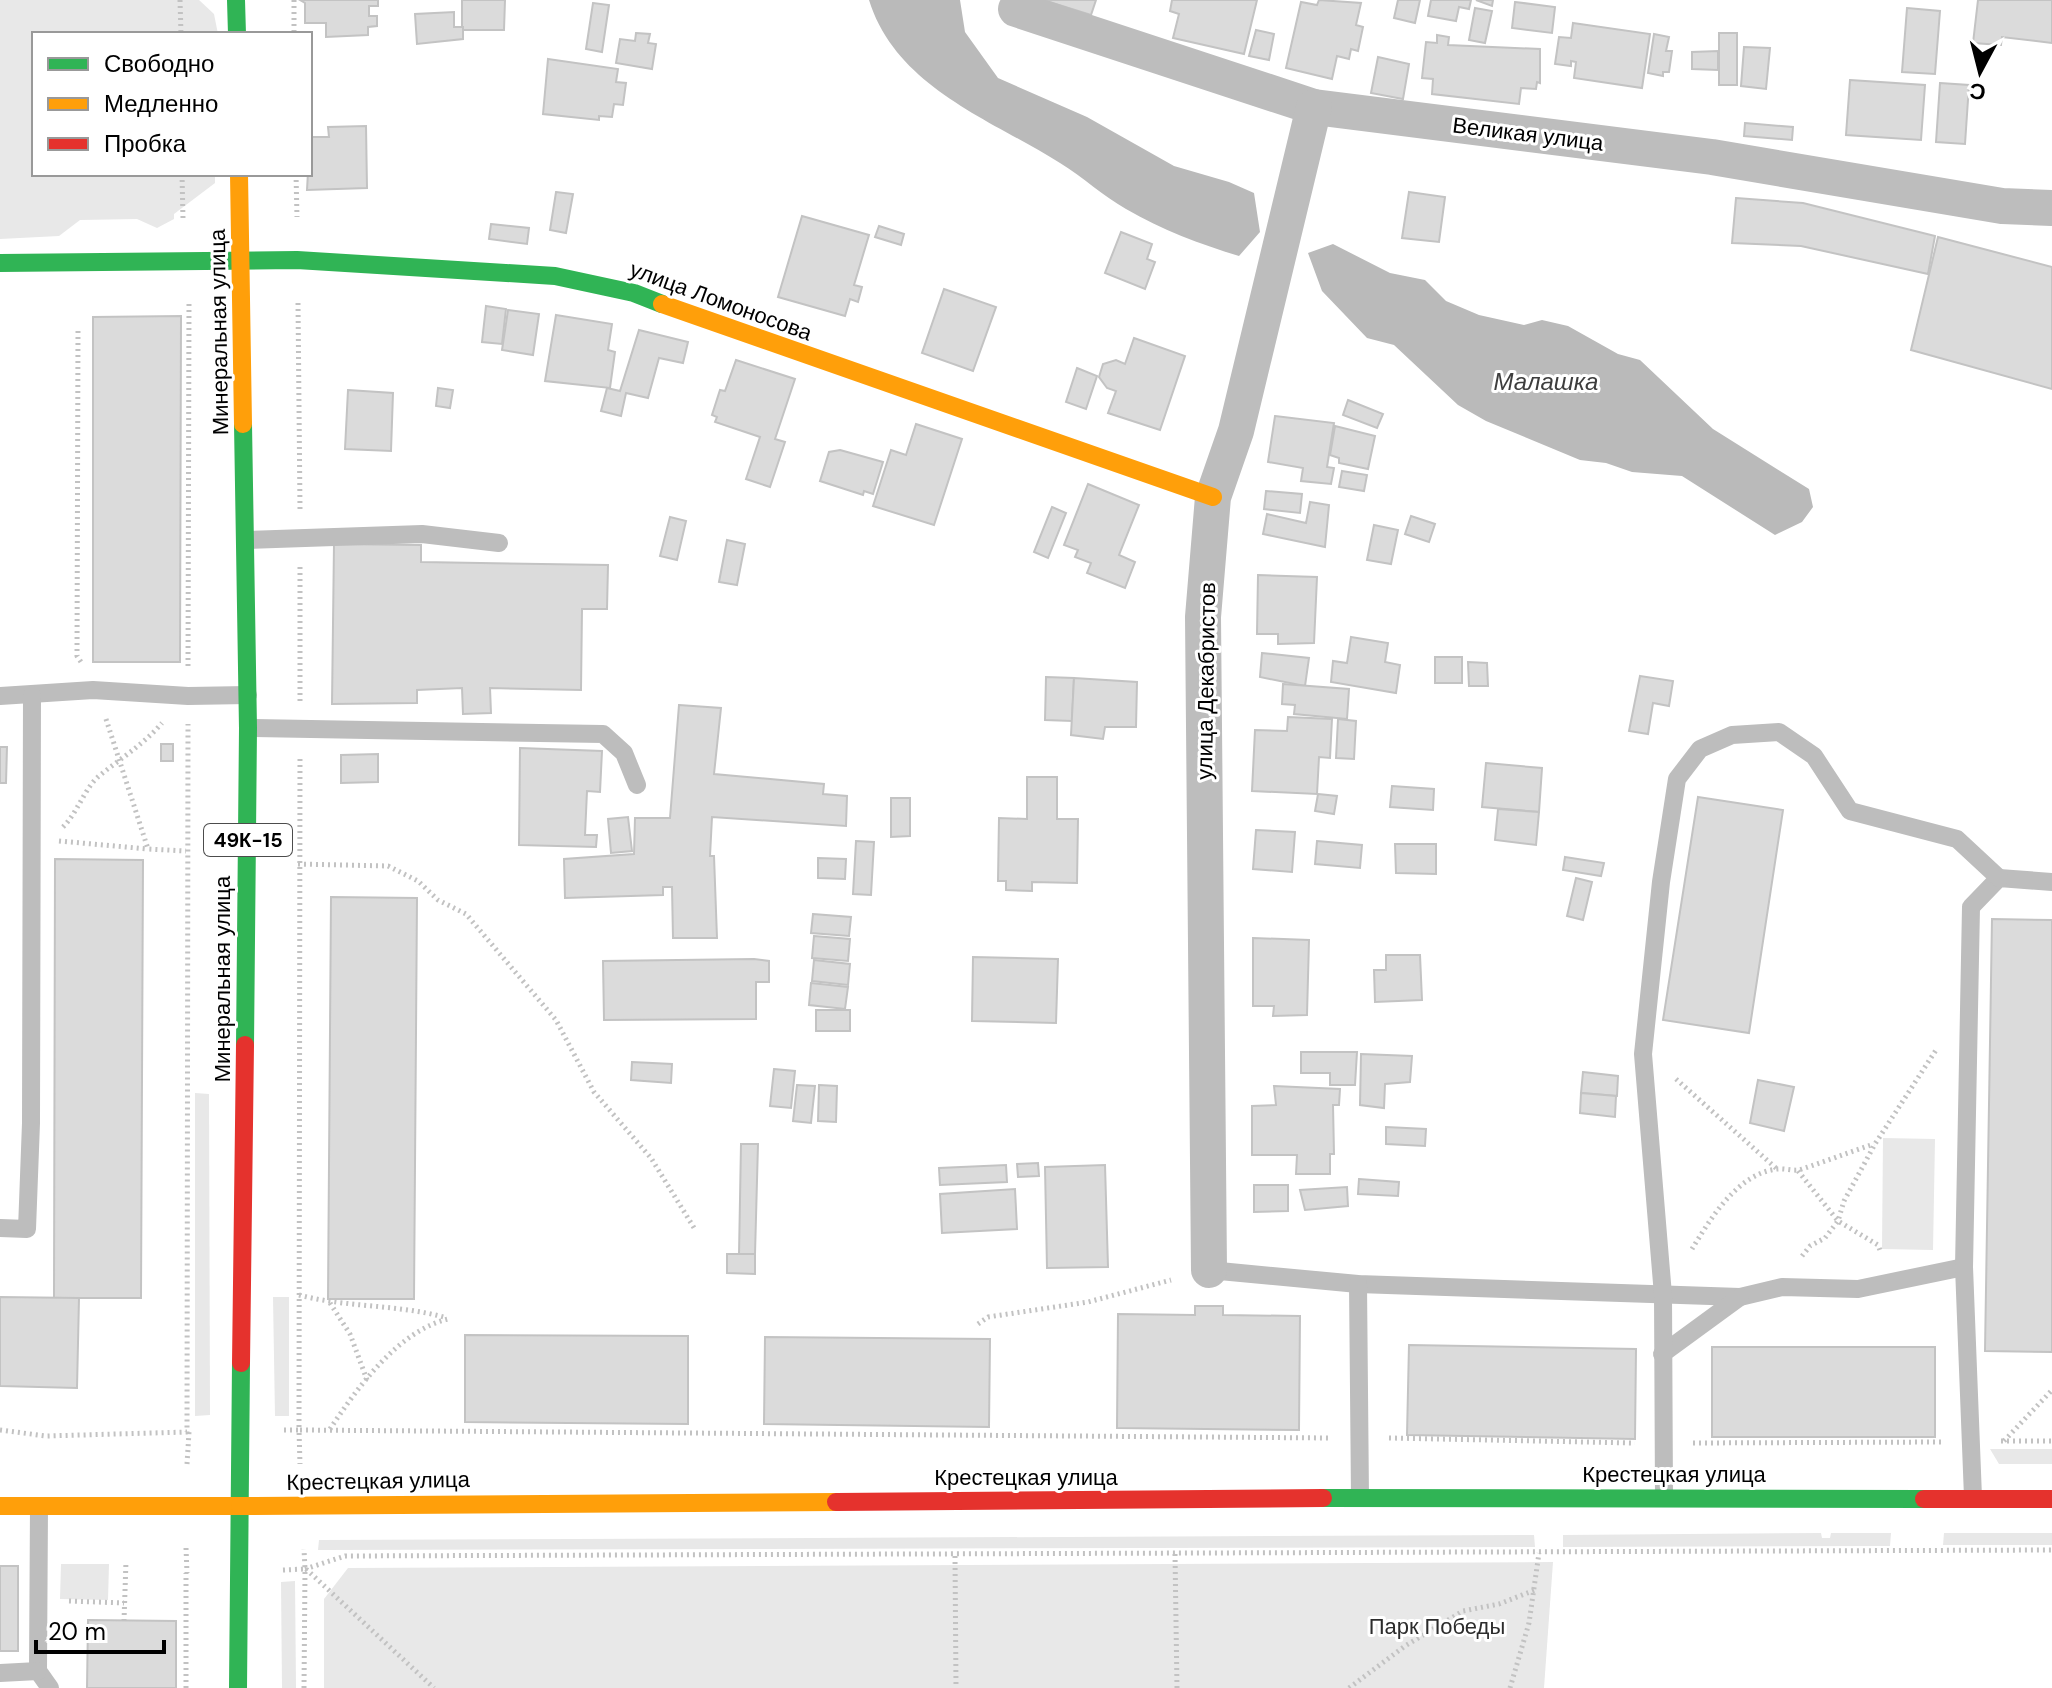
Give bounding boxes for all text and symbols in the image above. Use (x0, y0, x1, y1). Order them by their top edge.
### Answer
legend (32, 32, 312, 176)
north arrow (1940, 32, 2020, 112)
text: Свободно (104, 48, 214, 79)
text: С (1968, 76, 1987, 107)
text: Медленно (104, 88, 218, 119)
street label: Великая улица (1451, 110, 1606, 158)
text: Пробка (104, 128, 187, 159)
street label: Минеральная улица (203, 228, 235, 435)
street label: улица Ломоносова (626, 255, 817, 348)
water label: Малашка (1494, 366, 1598, 397)
street label: улица Декабристов (1190, 582, 1222, 780)
road number: 49К-15 (204, 824, 292, 856)
street label: Минеральная улица (208, 875, 237, 1082)
street label: Крестецкая улица (1582, 1460, 1767, 1489)
street label: Крестецкая улица (934, 1463, 1119, 1492)
street label: Крестецкая улица (286, 1465, 471, 1497)
scale bar (36, 1604, 164, 1654)
park label: Парк Победы (1369, 1612, 1505, 1641)
text: 20 m (48, 1616, 106, 1647)

